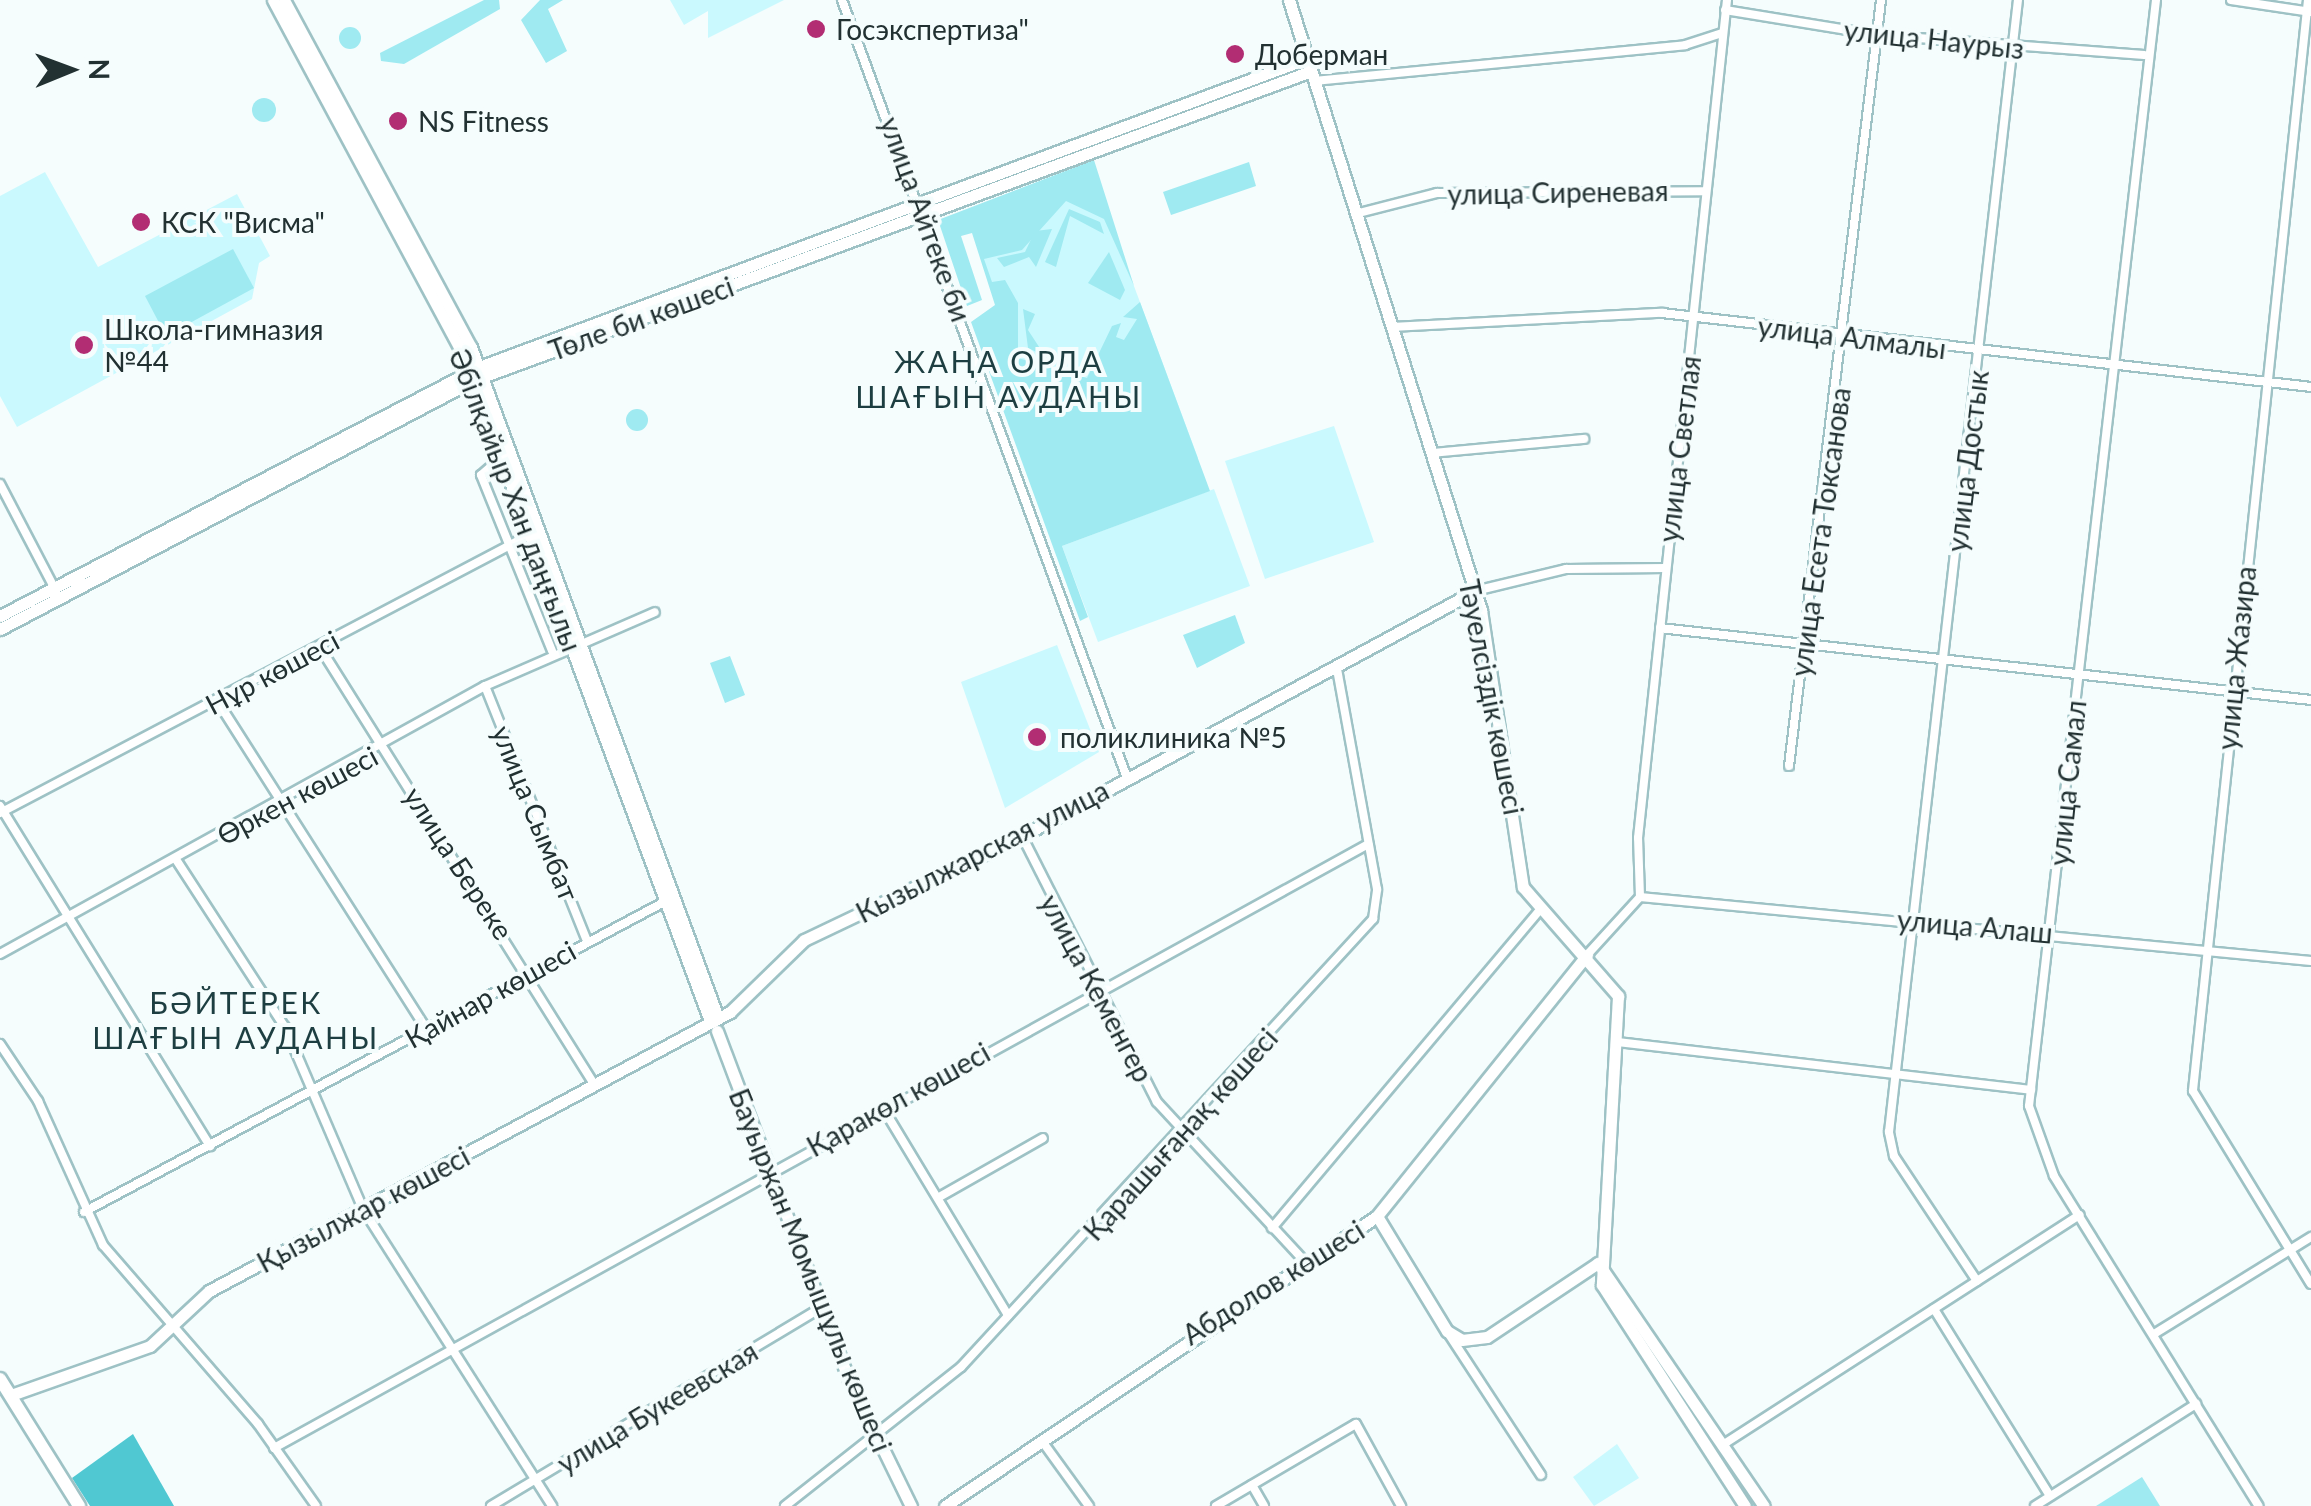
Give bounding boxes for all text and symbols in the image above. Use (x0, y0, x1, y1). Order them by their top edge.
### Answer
place label: Госэкспертиза" (836, 12, 1029, 46)
street label: улица Наурыз (1842, 13, 2026, 65)
marker: Госэкспертиза" (805, 18, 827, 40)
north arrow (20, 20, 120, 120)
place label: Доберман (1255, 37, 1388, 71)
marker: Доберман (1224, 43, 1246, 65)
text: N (83, 58, 117, 81)
place label: NS Fitness (418, 104, 549, 138)
marker: NS Fitness (387, 110, 409, 132)
street label: улица Айтеке би (873, 112, 979, 326)
street label: улица Сиреневая (1447, 173, 1669, 211)
place label: КСК "Висма" (161, 205, 325, 239)
marker: КСК "Висма" (130, 211, 152, 233)
street label: Төле би көшесі (544, 269, 738, 367)
street label: улица Алмалы (1756, 309, 1948, 365)
place label: Школа-гимназия №44 (104, 312, 324, 378)
marker: Школа-гимназия №44 (73, 334, 95, 356)
district label: ЖАҢА ОРДА ШАҒЫН АУДАНЫ (855, 343, 1143, 414)
street label: Әбілқайыр Хан даңғылы (443, 344, 589, 656)
street label: улица Светлая (1651, 354, 1707, 544)
street label: улица Достык (1939, 368, 1995, 554)
street label: улица Есета Токсанова (1783, 385, 1857, 679)
street label: улица Жазира (2210, 564, 2262, 752)
street label: Тәуелсіздік көшесі (1453, 577, 1531, 817)
street label: Нұр көшесі (200, 623, 344, 721)
street label: улица Самал (2042, 699, 2092, 867)
street label: улица Сымбат (486, 720, 586, 906)
place label: поликлиника №5 (1060, 720, 1287, 754)
marker: поликлиника №5 (1024, 724, 1050, 750)
street label: Өркен көшесі (211, 739, 383, 851)
street label: Кызылжарская улица (850, 773, 1114, 929)
street label: улица Береке (397, 781, 521, 945)
street label: улица Кеменгер (1033, 888, 1161, 1088)
street label: улица Алаш (1896, 902, 2054, 950)
street label: Қайнар көшесі (399, 933, 581, 1055)
district label: БӘЙТЕРЕК ШАҒЫН АУДАНЫ (92, 984, 380, 1054)
street label: Қарашығанақ көшесі (1076, 1021, 1284, 1247)
street label: Қаракөл көшесі (801, 1035, 995, 1163)
street label: Бауыржан Момышұлы көшесі (723, 1084, 899, 1456)
street label: Қызылжар көшесі (251, 1139, 475, 1279)
street label: Абдолов көшесі (1176, 1213, 1370, 1351)
street label: улица Букеевская (551, 1334, 763, 1480)

